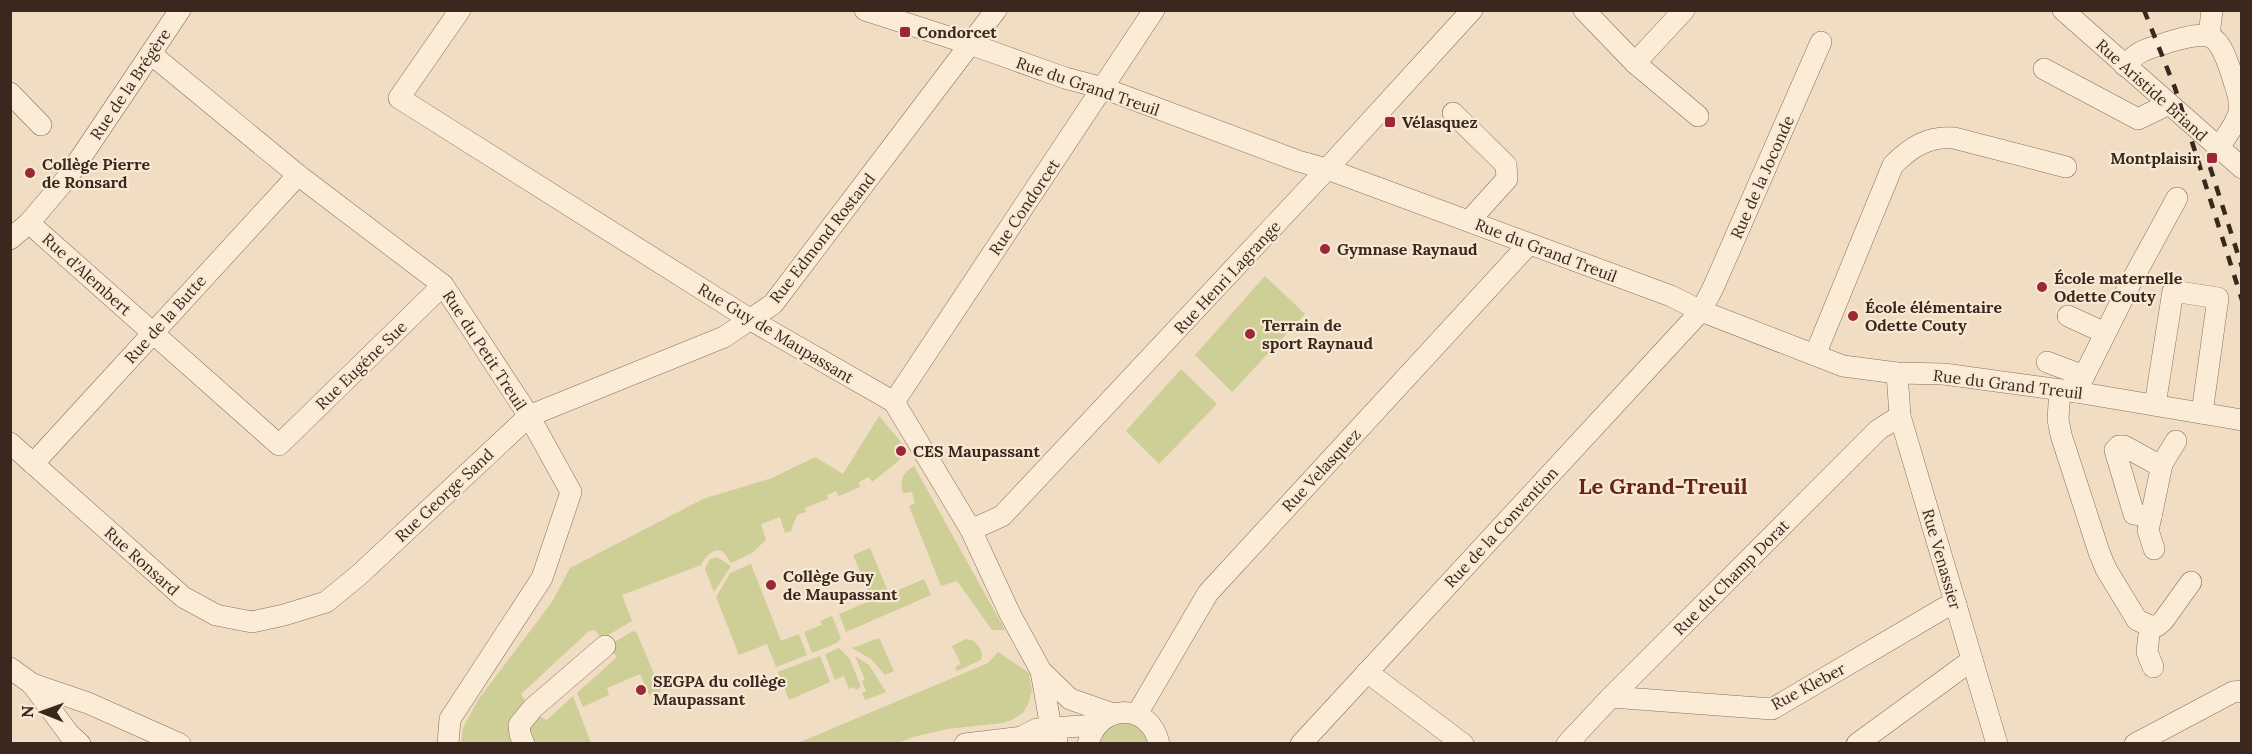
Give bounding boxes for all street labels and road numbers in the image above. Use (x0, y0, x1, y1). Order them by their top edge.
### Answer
street label: Rue de la Brégère (85, 24, 175, 143)
street label: Rue Aristide Briand (2092, 35, 2212, 146)
street label: Rue du Grand Treuil (1014, 52, 1162, 120)
street label: Rue de la Joconde (1726, 112, 1798, 242)
street label: Rue Condorcet (984, 154, 1064, 259)
street label: Rue Edmond Rostand (765, 169, 879, 307)
street label: Rue du Grand Treuil (1472, 214, 1620, 286)
street label: Rue Henri Lagrange (1169, 216, 1285, 338)
street label: Rue d'Alembert (38, 229, 136, 320)
street label: Rue de la Butte (120, 270, 210, 367)
street label: Rue Guy de Maupassant (694, 279, 858, 388)
street label: Rue du Petit Treuil (439, 286, 531, 414)
street label: Rue Eugéne Sue (311, 316, 411, 414)
street label: Rue du Grand Treuil (1932, 365, 2084, 403)
street label: Rue Velasquez (1277, 424, 1365, 516)
street label: Rue George Sand (390, 444, 498, 546)
street label: Rue de la Convention (1440, 462, 1562, 592)
street label: Rue Venassier (1918, 506, 1966, 612)
street label: Rue du Champ Dorat (1669, 514, 1794, 639)
street label: Rue Ronsard (101, 522, 184, 600)
street label: Rue Kleber (1767, 658, 1849, 714)

